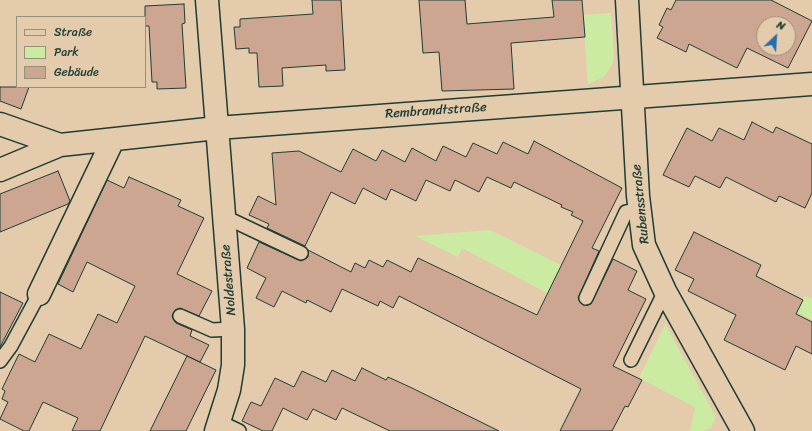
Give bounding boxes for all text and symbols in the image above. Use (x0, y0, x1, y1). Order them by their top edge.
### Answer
text: N (773, 15, 788, 36)
legend (16, 16, 146, 88)
north arrow (756, 16, 796, 56)
text: Straße (54, 21, 92, 43)
text: Park (54, 41, 79, 63)
text: Gebäude (54, 61, 99, 83)
street label: Rembrandtstraße (385, 100, 487, 122)
street label: Rubensstraße (629, 163, 653, 245)
street label: Noldestraße (218, 244, 240, 316)

